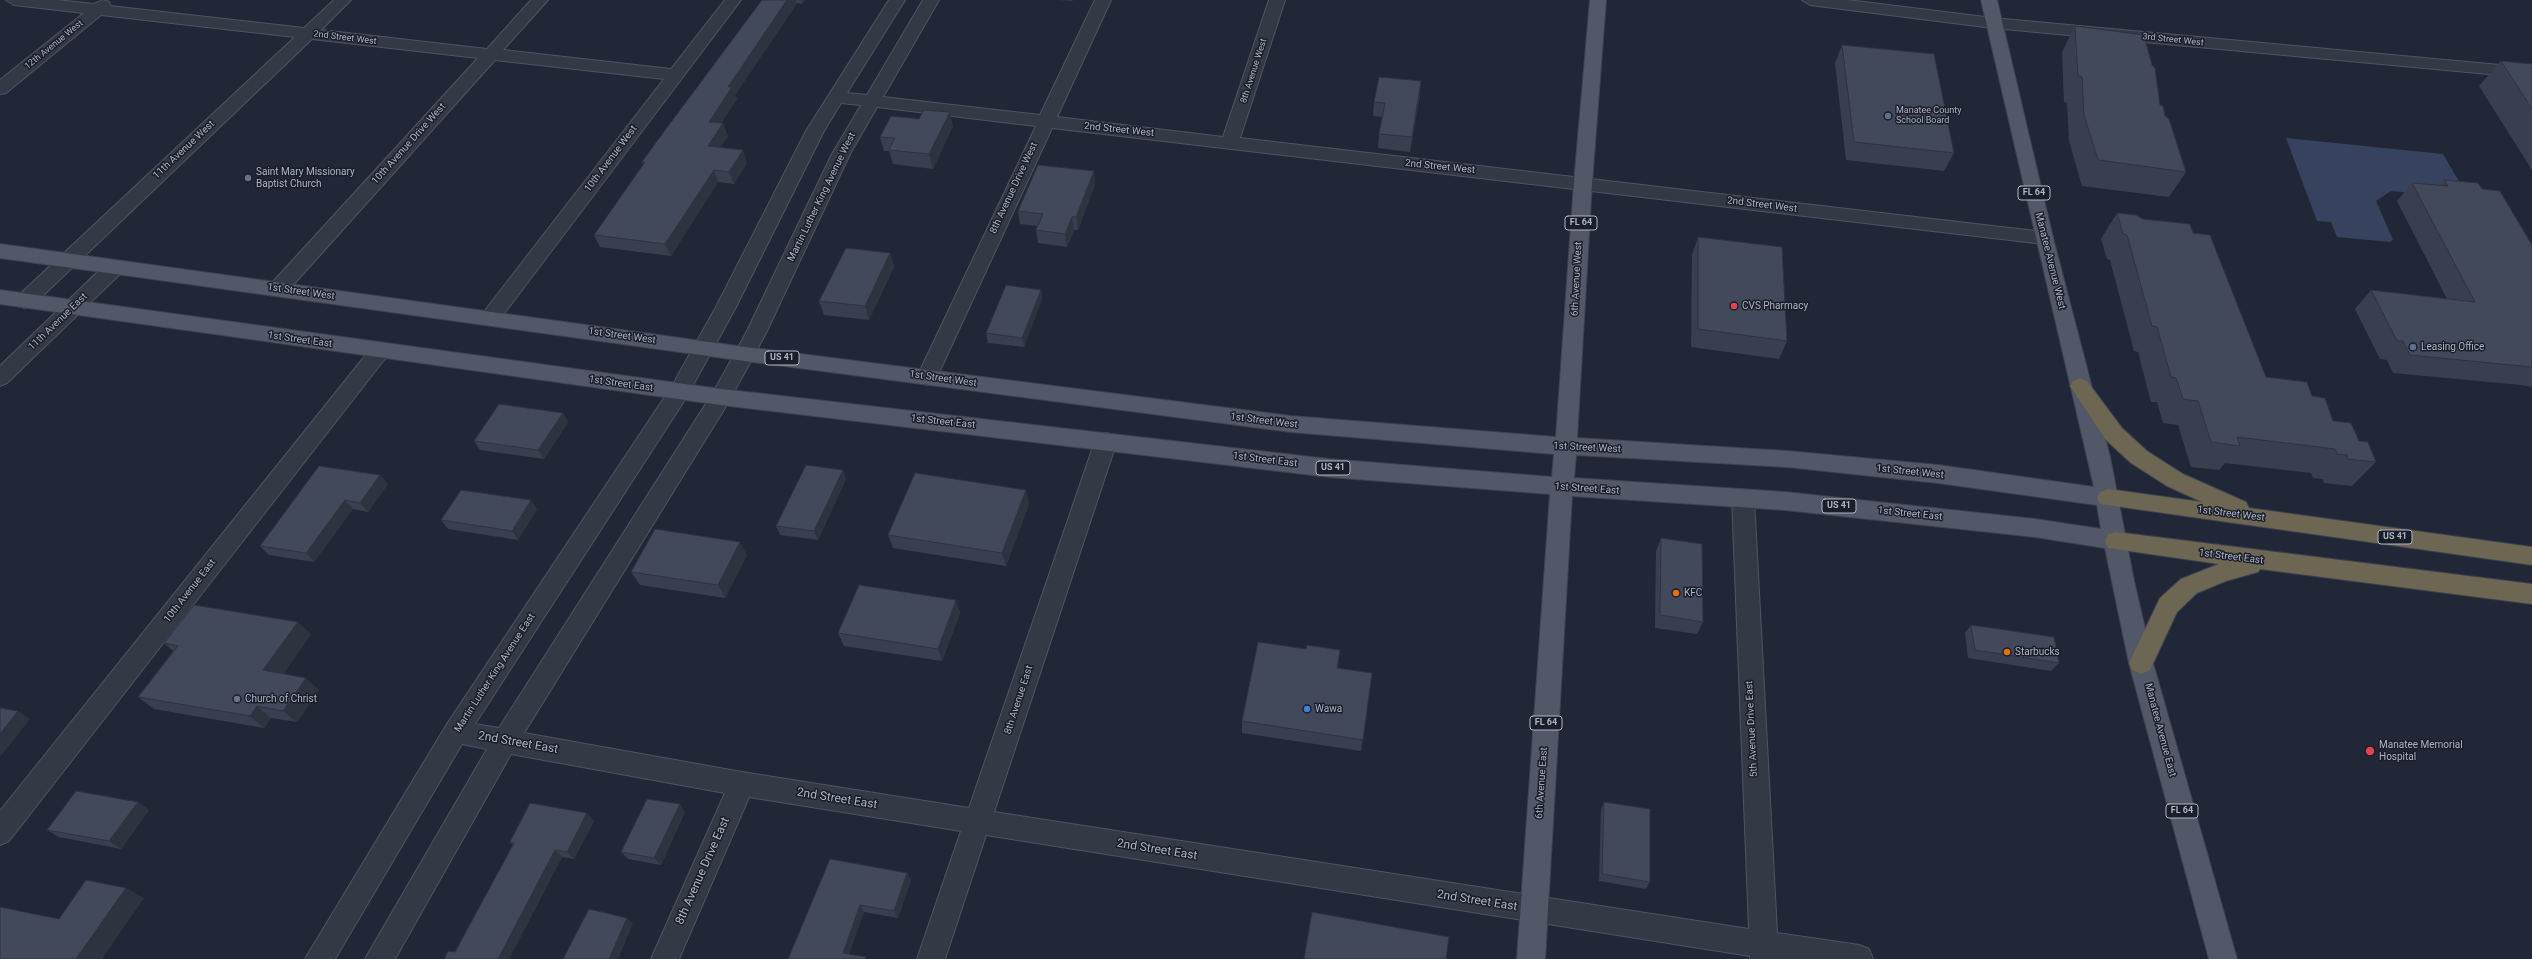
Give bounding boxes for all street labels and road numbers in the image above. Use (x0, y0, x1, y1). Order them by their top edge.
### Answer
street label: 12th Avenue West (23, 18, 85, 72)
street label: 2nd Street West (313, 29, 377, 47)
street label: 3rd Street West (2142, 31, 2204, 49)
street label: 8th Avenue West (1239, 37, 1269, 105)
street label: 10th Avenue Drive West (369, 101, 449, 187)
street label: 11th Avenue West (151, 118, 217, 182)
street label: 2nd Street West (1083, 120, 1155, 140)
street label: 10th Avenue West (582, 123, 640, 195)
street label: Martin Luther King Avenue West (785, 131, 859, 263)
street label: 8th Avenue Drive West (988, 140, 1040, 236)
street label: 2nd Street West (1404, 157, 1476, 177)
road number: FL 64 (2018, 186, 2050, 200)
street label: 2nd Street West (1726, 195, 1798, 215)
street label: Manatee Avenue West (2032, 211, 2068, 311)
road number: FL 64 (1565, 216, 1597, 230)
street label: 6th Avenue West (1569, 241, 1585, 317)
street label: 1st Street West (267, 281, 335, 303)
street label: 11th Avenue East (26, 291, 90, 353)
street label: 1st Street West (588, 325, 656, 347)
street label: 1st Street East (267, 330, 333, 350)
road number: US 41 (765, 351, 799, 365)
street label: 1st Street West (909, 368, 977, 390)
street label: 1st Street East (588, 374, 654, 394)
street label: 1st Street West (1230, 411, 1298, 431)
street label: 1st Street East (910, 413, 976, 431)
street label: 1st Street West (1553, 440, 1621, 456)
street label: 1st Street East (1232, 450, 1298, 470)
road number: US 41 (1316, 461, 1350, 475)
street label: 1st Street West (1876, 462, 1944, 482)
street label: 1st Street East (1554, 481, 1620, 497)
road number: US 41 (1822, 499, 1856, 513)
street label: 1st Street West (2197, 504, 2265, 524)
street label: 1st Street East (1877, 505, 1943, 523)
road number: US 41 (2378, 530, 2412, 544)
street label: 1st Street East (2198, 547, 2264, 567)
street label: 10th Avenue East (161, 557, 219, 625)
street label: Martin Luther King Avenue East (452, 611, 538, 735)
street label: 8th Avenue East (1002, 664, 1036, 736)
street label: 5th Avenue Drive East (1743, 680, 1761, 778)
street label: Manatee Avenue East (2142, 682, 2178, 778)
road number: FL 64 (1530, 716, 1562, 730)
street label: 2nd Street East (477, 729, 559, 757)
street label: 6th Avenue East (1534, 747, 1550, 819)
street label: 2nd Street East (796, 786, 878, 812)
road number: FL 64 (2166, 804, 2198, 818)
street label: 8th Avenue Drive East (673, 815, 733, 927)
street label: 2nd Street East (1116, 837, 1198, 863)
street label: 2nd Street East (1436, 888, 1518, 914)

